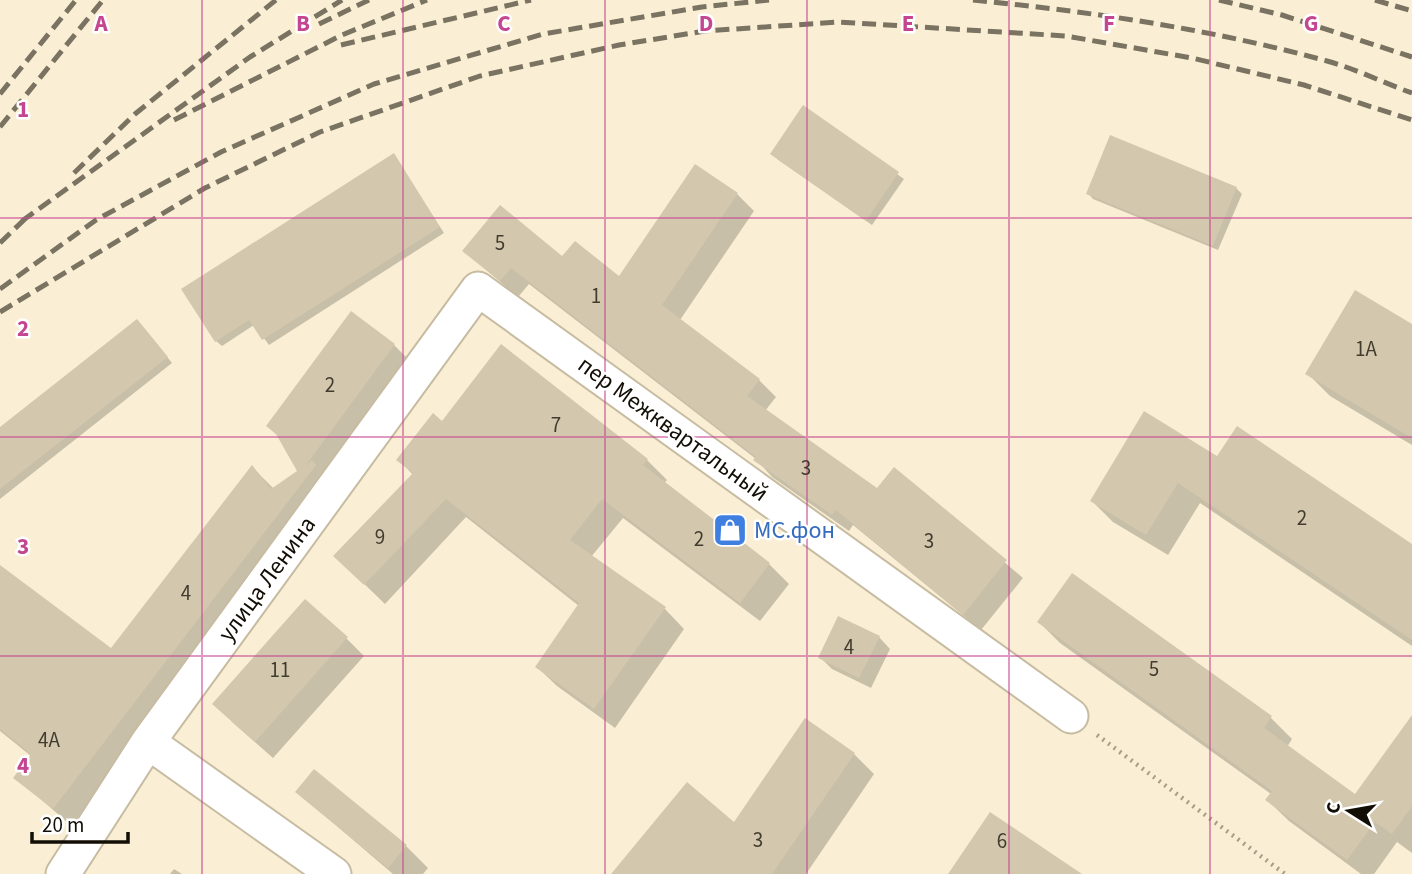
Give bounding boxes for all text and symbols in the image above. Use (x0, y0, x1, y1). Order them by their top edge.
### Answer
text: A (93, 7, 108, 40)
text: B (296, 7, 310, 40)
text: C (497, 7, 511, 40)
text: D (699, 7, 713, 40)
text: E (902, 7, 914, 40)
text: F (1103, 7, 1115, 40)
text: G (1304, 7, 1318, 40)
text: 1 (17, 93, 29, 126)
house number: 5 (495, 228, 505, 258)
house number: 1 (591, 281, 601, 311)
text: 2 (17, 312, 29, 345)
house number: 1А (1355, 334, 1377, 364)
street label: пер Межквартальный (570, 348, 776, 510)
house number: 2 (325, 370, 335, 400)
house number: 7 (551, 410, 561, 440)
house number: 3 (801, 453, 811, 483)
house number: 2 (1297, 503, 1307, 533)
street label: улица Ленина (210, 509, 324, 649)
shop icon: МС.фон (711, 511, 749, 549)
place label: МС.фон (754, 513, 835, 548)
house number: 9 (375, 522, 385, 552)
house number: 2 (694, 524, 704, 554)
house number: 3 (924, 526, 934, 556)
text: 3 (17, 530, 29, 563)
house number: 4 (181, 578, 191, 608)
house number: 4 (844, 632, 854, 662)
house number: 5 (1149, 654, 1159, 684)
house number: 11 (270, 655, 290, 685)
house number: 4А (38, 725, 60, 755)
text: 4 (17, 749, 29, 782)
north arrow (1314, 776, 1384, 846)
scale bar (32, 800, 128, 844)
text: С (1319, 800, 1348, 816)
text: 20 m (42, 810, 84, 840)
house number: 3 (753, 825, 763, 855)
house number: 6 (997, 826, 1007, 856)

